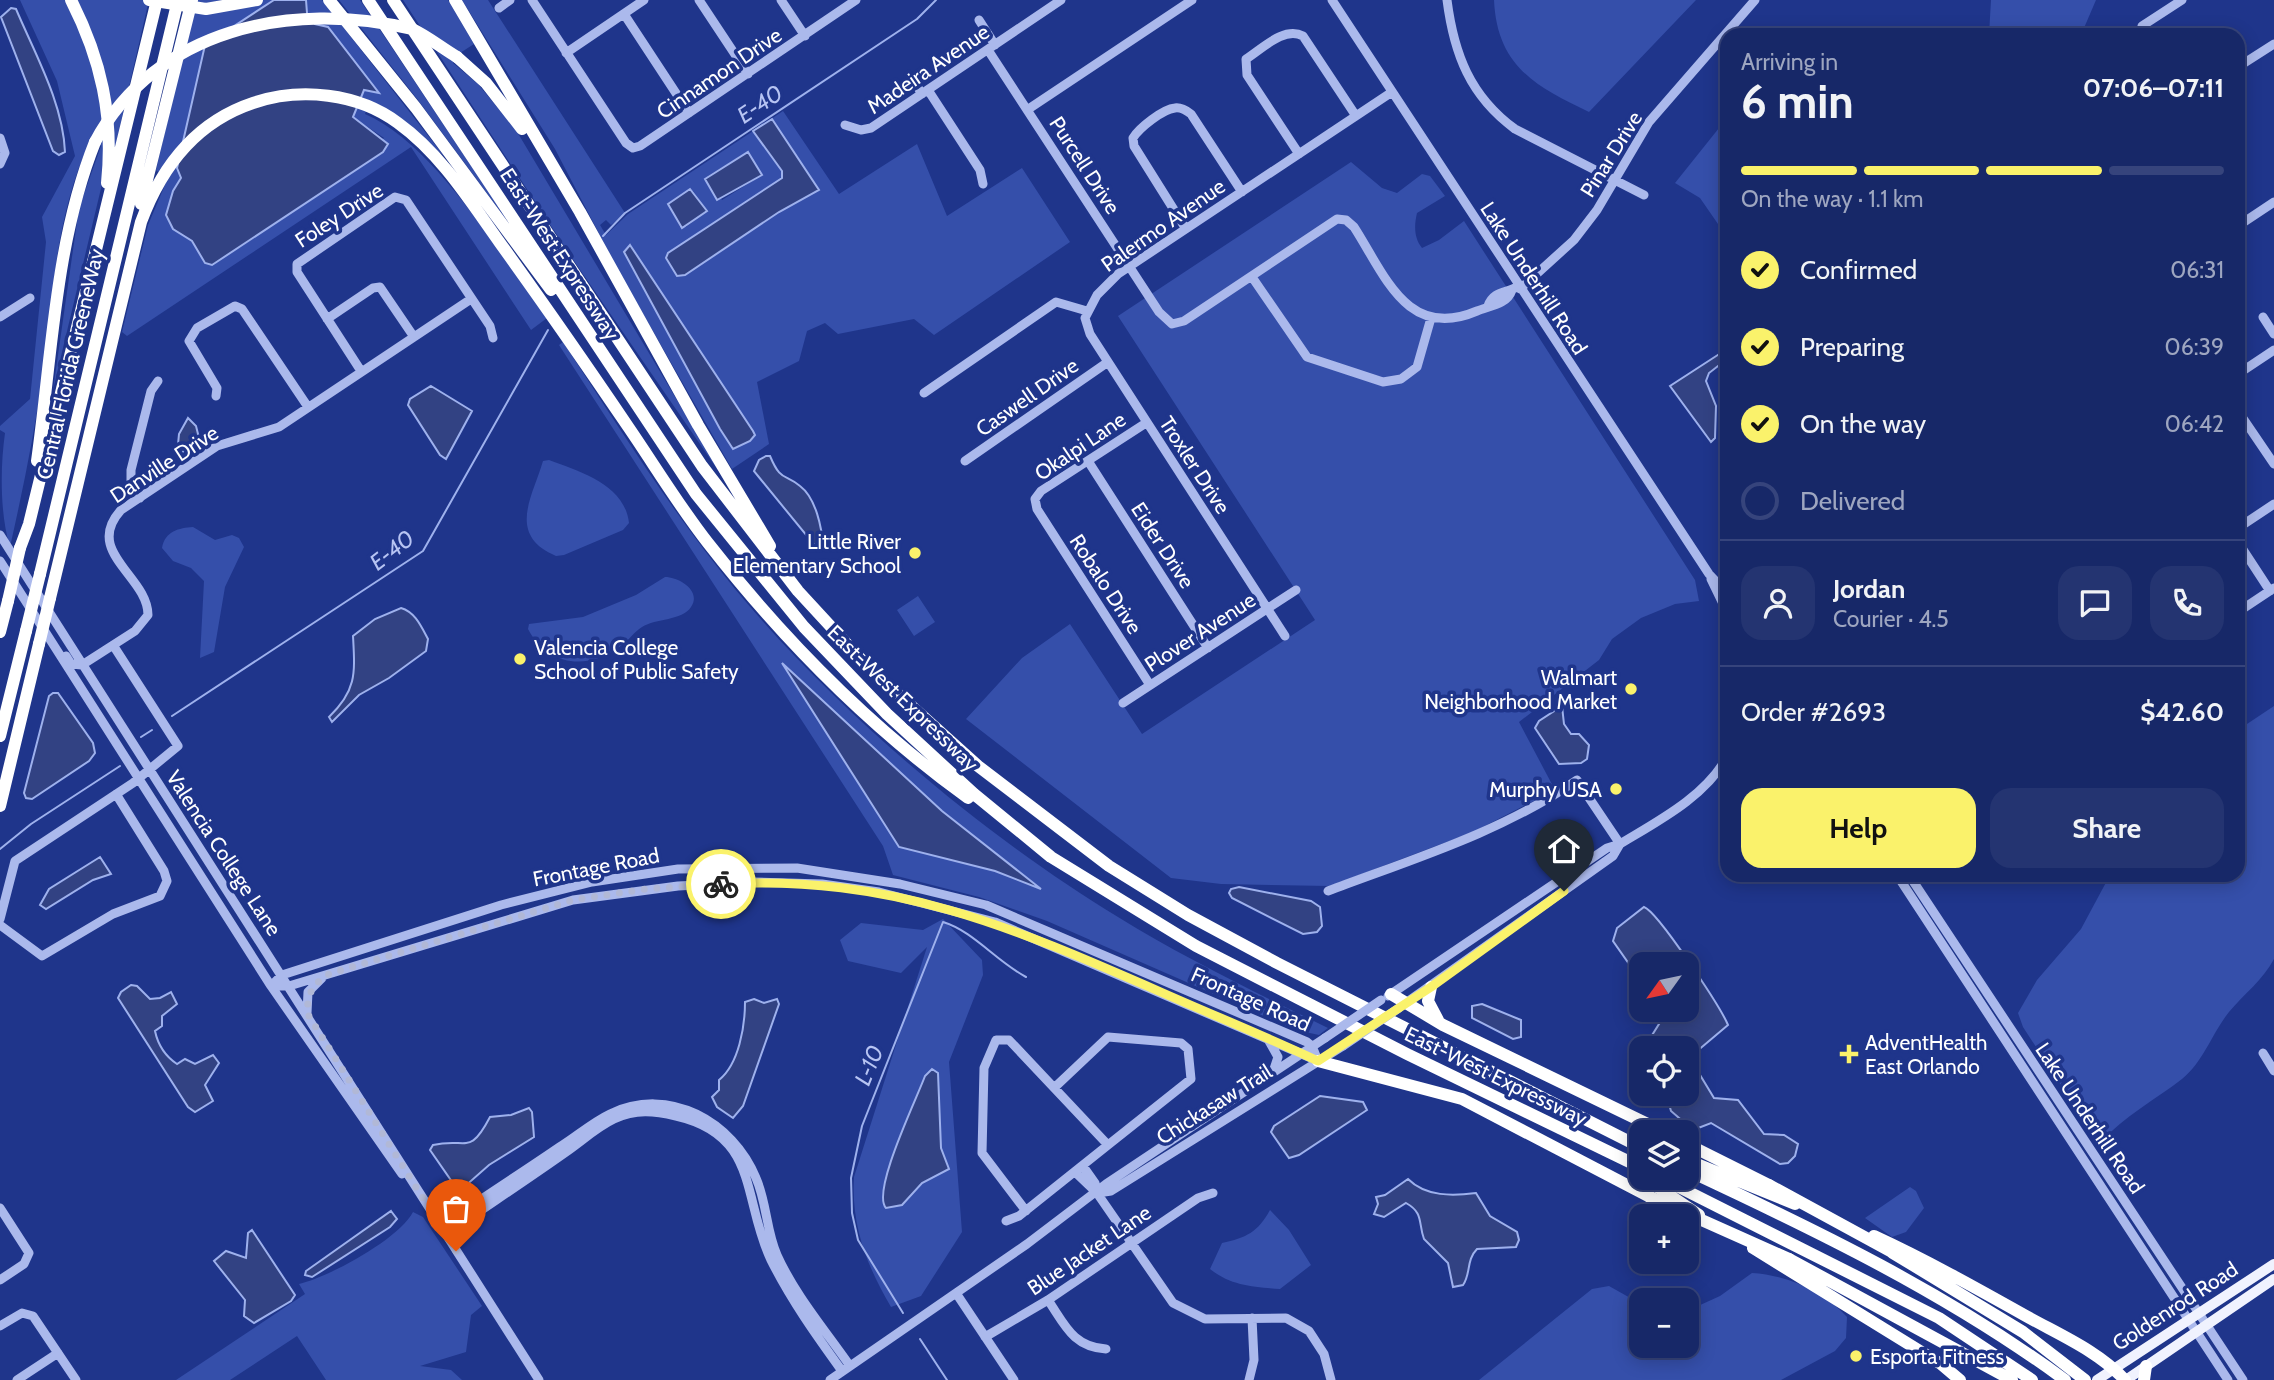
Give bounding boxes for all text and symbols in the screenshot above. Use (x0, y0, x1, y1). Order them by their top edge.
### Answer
street label: Madeira Avenue (862, 19, 994, 119)
street label: Cinnamon Drive (652, 22, 786, 124)
text: Arriving in (1741, 48, 1838, 76)
text: 07:06–07:11 (2083, 72, 2224, 104)
text: 6 min (1741, 74, 1854, 130)
water label: E-40 (732, 79, 788, 129)
street label: Pinar Drive (1575, 106, 1647, 202)
street label: Purcell Drive (1044, 112, 1126, 219)
street label: East-West Expressway (495, 163, 625, 345)
street label: Palermo Avenue (1096, 173, 1230, 277)
street label: Foley Drive (290, 177, 388, 253)
text: On the way · 1.1 km (1741, 185, 1923, 213)
street label: Lake Underhill Road (1475, 197, 1593, 359)
street label: Central Florida GreeneWay (31, 246, 109, 482)
icon: check (1741, 251, 1779, 289)
text: Confirmed (1800, 254, 1917, 286)
text: 06:31 (2170, 256, 2224, 284)
icon: check (1741, 328, 1779, 366)
text: Preparing (1800, 331, 1904, 363)
text: 06:39 (2165, 333, 2224, 361)
street label: Caswell Drive (971, 352, 1083, 441)
icon: check (1741, 405, 1779, 443)
street label: Okalpi Lane (1030, 406, 1130, 486)
text: On the way (1800, 408, 1926, 440)
text: 06:42 (2165, 410, 2224, 438)
street label: Troxler Drive (1154, 412, 1236, 519)
street label: Danville Drive (105, 420, 223, 508)
text: Delivered (1800, 485, 1905, 517)
street label: Eider Drive (1126, 497, 1200, 593)
water label: E-40 (364, 524, 420, 576)
place label: Little River Elementary School (733, 529, 901, 578)
street label: Robalo Drive (1065, 529, 1148, 639)
marker: Little River Elementary School (907, 545, 923, 561)
button: person (1741, 566, 1815, 640)
button: chat (2058, 566, 2132, 640)
button: phone (2150, 566, 2224, 640)
text: Jordan (1833, 573, 1905, 605)
street label: Plover Avenue (1140, 587, 1260, 677)
text: Courier · 4.5 (1833, 605, 1949, 633)
street label: East-West Expressway (822, 620, 984, 777)
place label: Valencia College School of Public Safety (534, 635, 739, 684)
marker: Valencia College School of Public Safety (512, 651, 528, 667)
place label: Walmart Neighborhood Market (1424, 665, 1617, 714)
marker: Walmart Neighborhood Market (1623, 681, 1639, 697)
text: Order #2693 (1741, 696, 1886, 728)
text: $42.60 (2140, 696, 2224, 728)
street label: Valencia College Lane (161, 766, 287, 941)
place label: Murphy USA (1489, 777, 1602, 802)
marker: Murphy USA (1608, 781, 1624, 797)
button: Help (1741, 788, 1976, 868)
button: Share (1990, 788, 2224, 868)
pin (1534, 819, 1594, 891)
icon: home (1545, 830, 1583, 868)
street label: Frontage Road (531, 843, 661, 891)
courier (686, 849, 756, 919)
icon: bike (702, 865, 740, 903)
north arrow (1629, 952, 1699, 1022)
map controls (1629, 952, 1699, 1358)
street label: Frontage Road (1187, 962, 1315, 1036)
street label: East-West Expressway (1401, 1021, 1592, 1131)
place label: AdventHealth East Orlando (1865, 1030, 1987, 1079)
button: locate (1629, 1036, 1699, 1106)
street label: Lake Underhill Road (2030, 1038, 2150, 1198)
water label: L-10 (848, 1041, 890, 1089)
marker: AdventHealth East Orlando (1839, 1044, 1859, 1064)
street label: Chickasaw Trail (1152, 1059, 1276, 1149)
button: layers (1629, 1120, 1699, 1190)
pin (426, 1179, 486, 1251)
icon: bag (437, 1190, 475, 1228)
street label: Blue Jacket Lane (1023, 1199, 1156, 1300)
button: + (1629, 1204, 1699, 1274)
street label: Goldenrod Road (2108, 1256, 2242, 1356)
button: − (1629, 1288, 1699, 1358)
place label: Esporta Fitness (1870, 1344, 2005, 1369)
marker: Esporta Fitness (1848, 1348, 1864, 1364)

